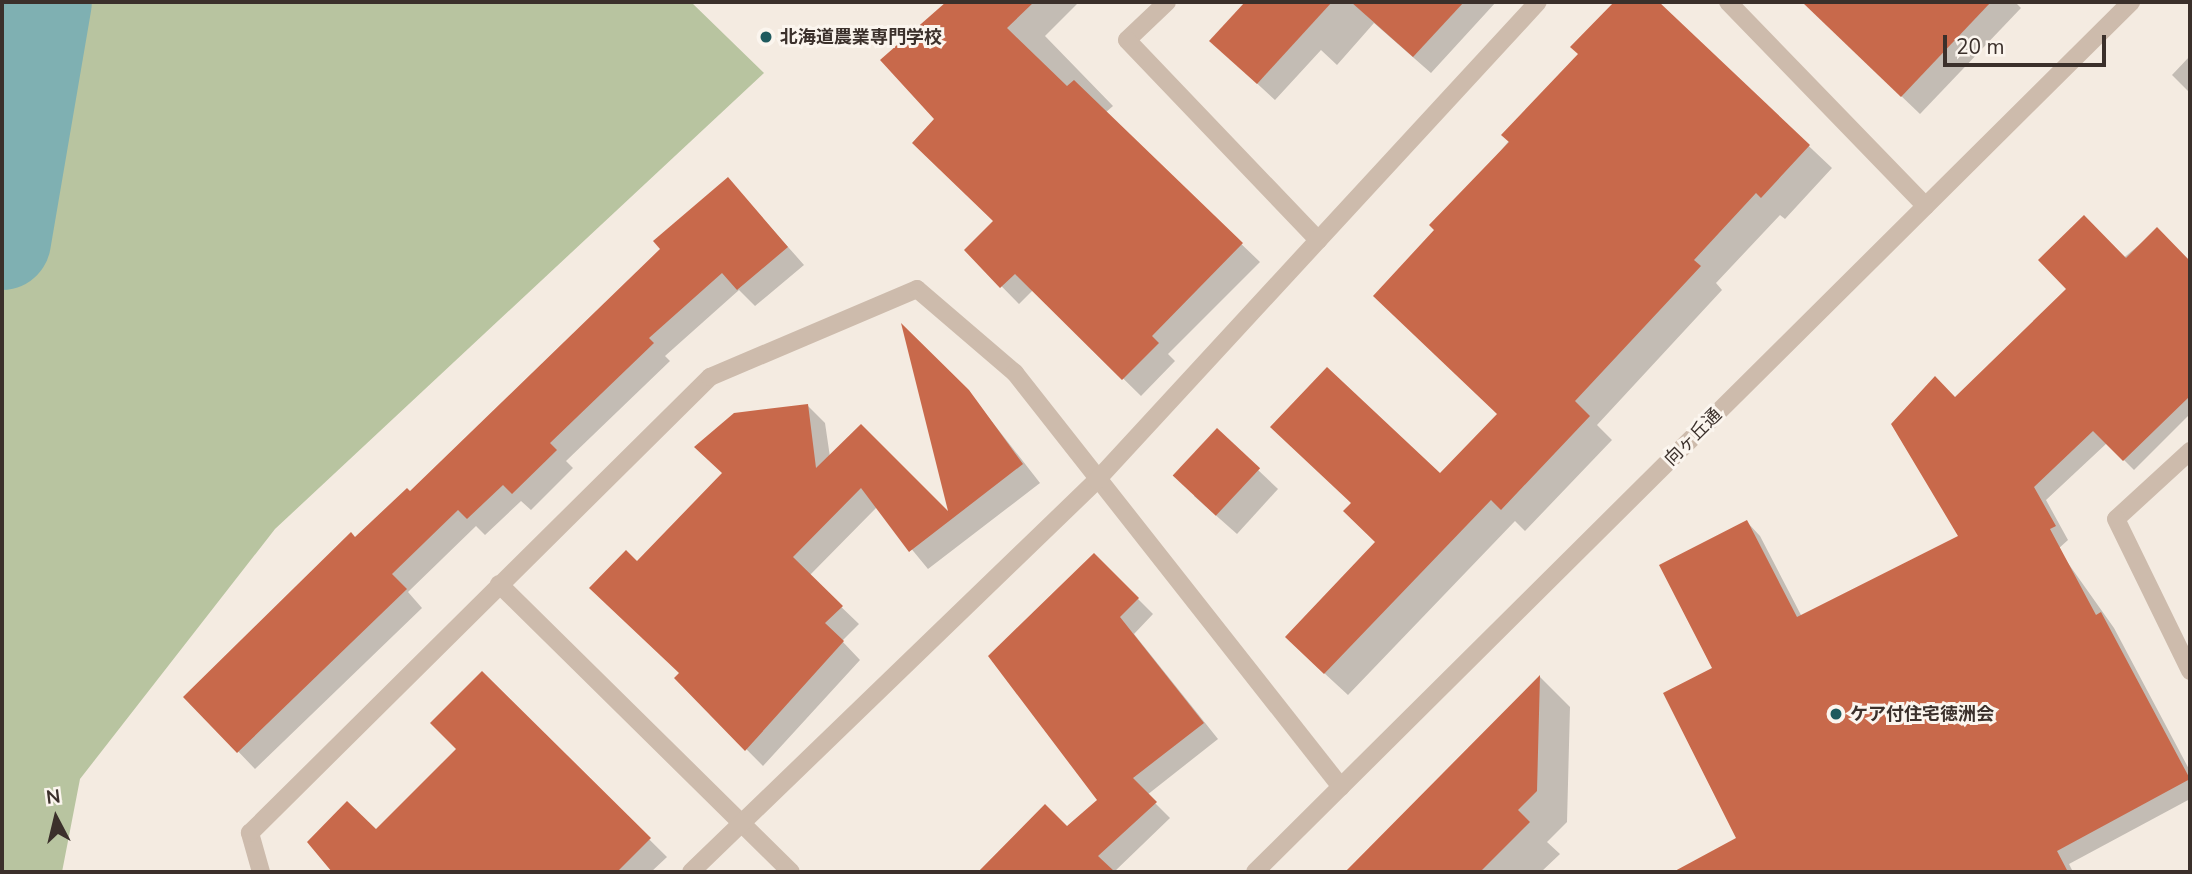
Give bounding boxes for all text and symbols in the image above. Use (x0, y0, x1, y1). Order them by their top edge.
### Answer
scale bar (1947, 21, 2110, 65)
place label: 北海道農業専門学校 (780, 26, 942, 48)
marker: 北海道農業専門学校 (758, 29, 774, 45)
text: 20 m (1956, 33, 2005, 61)
street label: 向ヶ丘通 (1660, 404, 1726, 470)
place label: ケア付住宅徳洲会 (1850, 703, 1994, 725)
marker: ケア付住宅徳洲会 (1828, 706, 1844, 722)
north arrow (21, 783, 91, 853)
text: N (45, 783, 62, 811)

